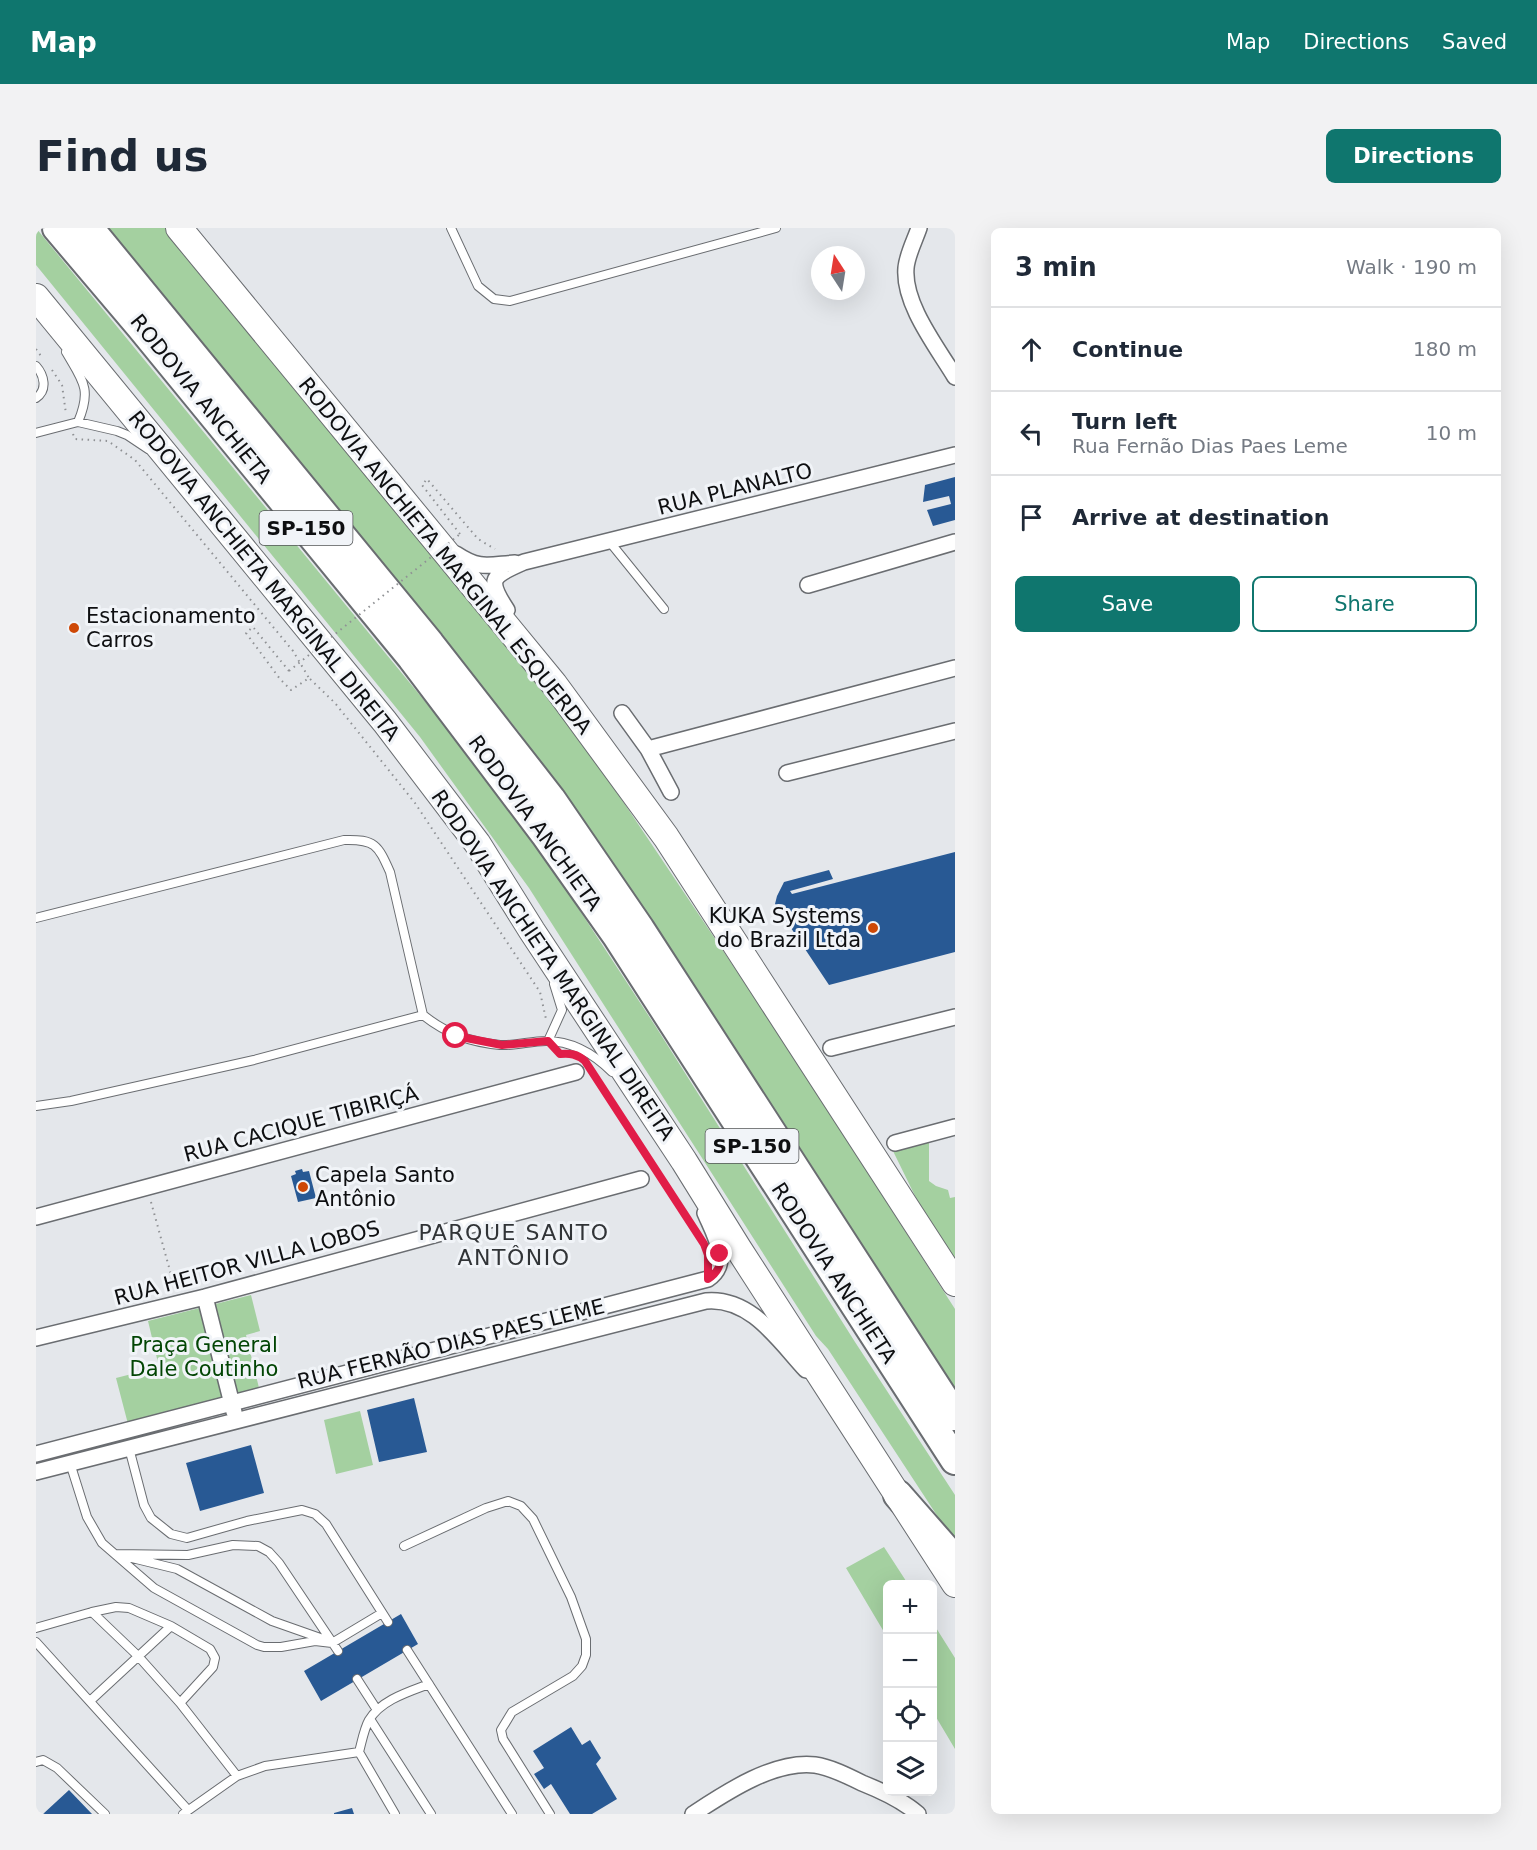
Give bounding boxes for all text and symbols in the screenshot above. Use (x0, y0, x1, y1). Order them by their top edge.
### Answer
text: Map (30, 26, 97, 59)
text: Map (1226, 30, 1270, 54)
text: Directions (1303, 30, 1409, 54)
text: Saved (1442, 30, 1507, 54)
button: Directions (1326, 129, 1501, 183)
text: Find us (36, 132, 209, 181)
north arrow (811, 246, 865, 300)
text: 3 min (1015, 252, 1097, 282)
text: Walk · 190 m (1346, 255, 1477, 279)
street label: RODOVIA ANCHIETA (125, 310, 277, 489)
icon: ahead (1015, 333, 1048, 366)
text: Continue (1072, 337, 1183, 362)
text: 180 m (1413, 337, 1477, 361)
street label: RODOVIA ANCHIETA MARGINAL ESQUERDA (294, 373, 597, 740)
street label: RODOVIA ANCHIETA MARGINAL DIREITA (123, 406, 405, 746)
text: Turn left (1072, 409, 1177, 434)
icon: left (1015, 417, 1048, 450)
text: 10 m (1426, 421, 1477, 445)
text: Rua Fernão Dias Paes Leme (1072, 434, 1348, 458)
street label: RUA PLANALTO (655, 458, 815, 520)
icon: arrive (1015, 501, 1048, 534)
text: Arrive at destination (1072, 505, 1329, 530)
road number: SP-150 (260, 511, 352, 545)
button: Save (1015, 576, 1240, 632)
button: Share (1252, 576, 1477, 632)
place label: Estacionamento Carros (86, 604, 256, 652)
marker: Estacionamento Carros (67, 621, 81, 635)
street label: RODOVIA ANCHIETA (463, 731, 607, 916)
street label: RODOVIA ANCHIETA MARGINAL DIREITA (426, 785, 680, 1145)
place label: KUKA Systems do Brazil Ltda (709, 904, 861, 952)
marker: KUKA Systems do Brazil Ltda (866, 921, 880, 935)
route start (442, 1022, 468, 1048)
street label: RUA CACIQUE TIBIRIÇÁ (181, 1080, 421, 1167)
road number: SP-150 (706, 1129, 798, 1163)
place label: Capela Santo Antônio (315, 1163, 455, 1211)
street label: RODOVIA ANCHIETA (767, 1178, 902, 1368)
marker: Capela Santo Antônio (296, 1180, 310, 1194)
street label: RUA HEITOR VILLA LOBOS (112, 1216, 382, 1310)
district label: PARQUE SANTO ANTÔNIO (418, 1220, 610, 1270)
route end (706, 1240, 732, 1266)
street label: RUA FERNÃO DIAS PAES LEME (294, 1292, 607, 1394)
park label: Praça General Dale Coutinho (130, 1333, 278, 1381)
map controls (883, 1580, 937, 1796)
button: + (883, 1580, 937, 1634)
button: − (883, 1634, 937, 1688)
button: locate (883, 1688, 937, 1742)
button: layers (883, 1742, 937, 1796)

